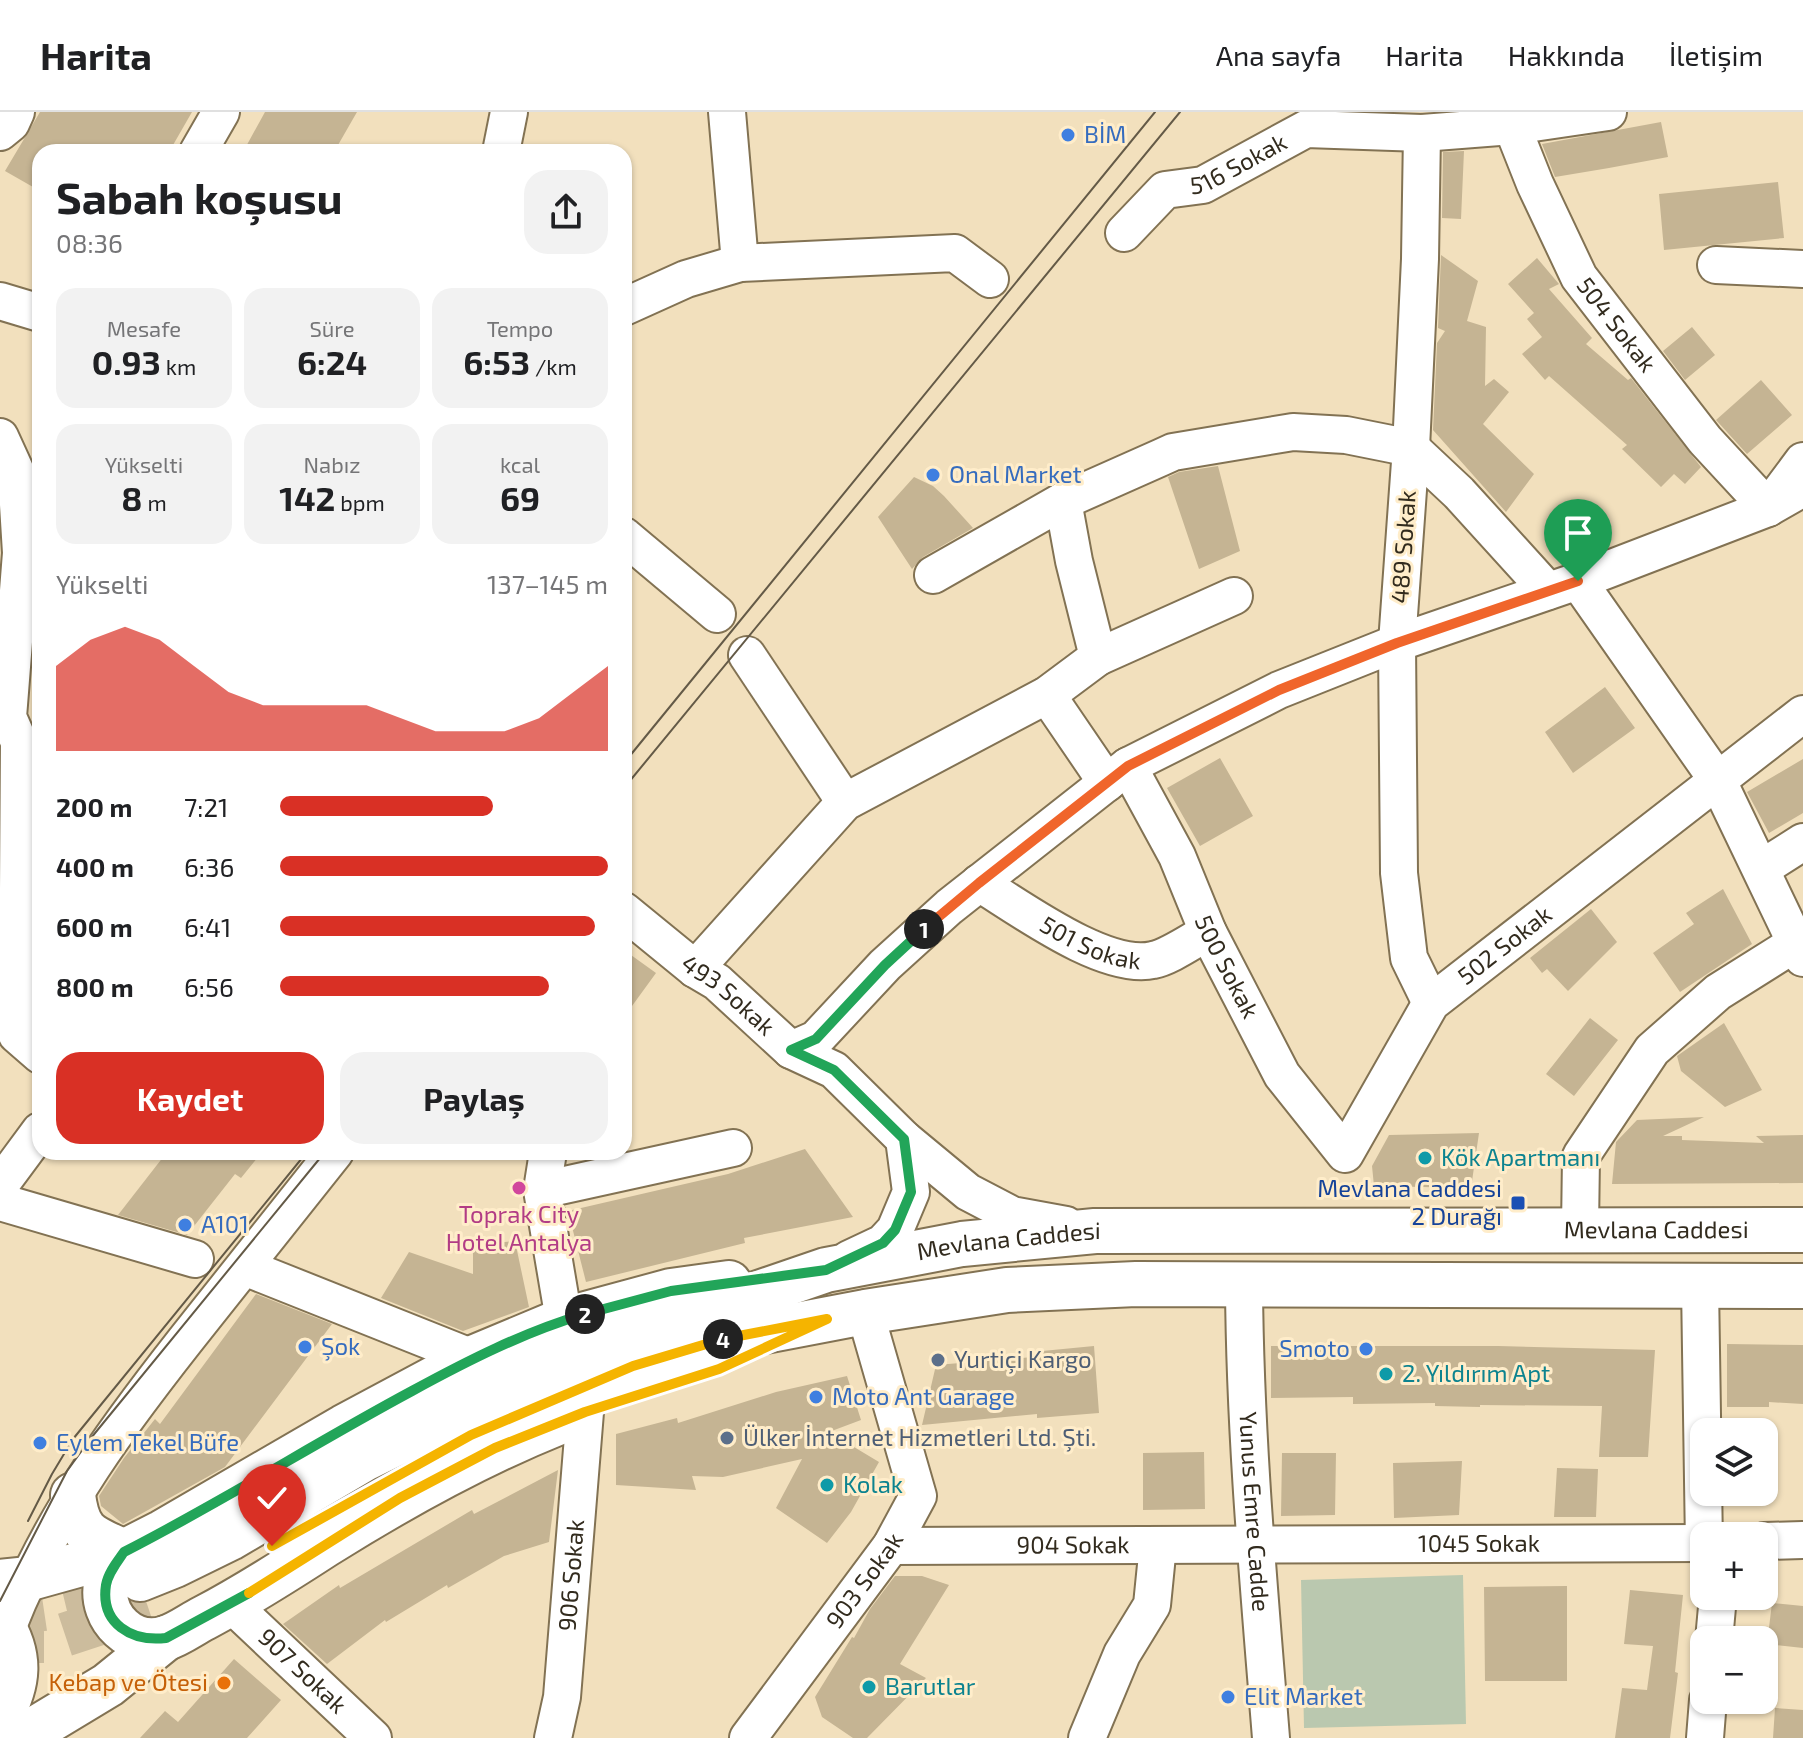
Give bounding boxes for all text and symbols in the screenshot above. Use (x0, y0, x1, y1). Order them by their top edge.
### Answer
text: Harita (40, 32, 152, 78)
text: Ana sayfa (1216, 38, 1341, 72)
text: Harita (1385, 38, 1464, 72)
text: Hakkında (1508, 38, 1625, 72)
text: İletişim (1669, 38, 1763, 72)
place label: BİM (1084, 119, 1126, 148)
marker: BİM (1059, 126, 1077, 144)
street label: 516 Sokak (1188, 126, 1291, 200)
text: Sabah koşusu (56, 170, 343, 223)
button: share (524, 170, 608, 254)
text: 08:36 (56, 227, 123, 258)
street label: 504 Sokak (1572, 271, 1663, 377)
text: Mesafe (107, 315, 181, 341)
text: Süre (309, 315, 355, 341)
text: Tempo (487, 315, 553, 341)
text: 0.93 (92, 341, 161, 382)
text: 6:24 (297, 341, 367, 382)
text: 6:53 (463, 341, 530, 382)
text: km (161, 353, 196, 379)
text: /km (530, 353, 577, 379)
text: Yükselti (105, 451, 183, 477)
text: Nabız (304, 451, 360, 477)
text: kcal (500, 451, 540, 477)
place label: Onal Market (949, 459, 1082, 488)
marker: Onal Market (924, 466, 942, 484)
text: 8 (121, 477, 143, 518)
text: 142 (279, 477, 335, 518)
text: 69 (500, 477, 540, 518)
text: m (143, 489, 167, 515)
text: bpm (335, 489, 385, 515)
street label: 489 Sokak (1384, 489, 1421, 604)
pin (1544, 499, 1612, 581)
icon: arrive (1556, 511, 1600, 555)
text: Yükselti (56, 568, 149, 599)
text: 137–145 m (487, 568, 608, 599)
text: 200 m (56, 791, 132, 822)
text: 7:21 (184, 791, 228, 822)
text: 400 m (56, 851, 134, 882)
text: 6:36 (184, 851, 234, 882)
street label: 502 Sokak (1451, 899, 1557, 990)
pin: 1 (904, 909, 944, 949)
street label: 501 Sokak (1035, 909, 1142, 974)
text: 600 m (56, 911, 133, 942)
text: 6:41 (184, 911, 231, 942)
street label: 500 Sokak (1190, 911, 1266, 1023)
text: 1 (919, 916, 929, 942)
street label: 493 Sokak (676, 948, 781, 1041)
text: 800 m (56, 971, 134, 1002)
text: 6:56 (184, 971, 234, 1002)
button: Kaydet (56, 1052, 324, 1144)
button: Paylaş (340, 1052, 608, 1144)
place label: Kök Apartmanı (1441, 1142, 1600, 1171)
marker: Kök Apartmanı (1416, 1149, 1434, 1167)
place label: Mevlana Caddesi 2 Durağı (1317, 1173, 1502, 1230)
marker: Toprak City Hotel Antalya (510, 1179, 528, 1197)
marker: Mevlana Caddesi 2 Durağı (1509, 1194, 1527, 1212)
place label: Toprak City Hotel Antalya (446, 1199, 592, 1256)
place label: A101 (201, 1209, 249, 1238)
street label: Mevlana Caddesi (1564, 1214, 1749, 1243)
street label: Mevlana Caddesi (914, 1215, 1101, 1265)
marker: A101 (176, 1216, 194, 1234)
pin: 2 (565, 1294, 605, 1334)
text: 2 (579, 1301, 591, 1327)
pin: 4 (703, 1319, 743, 1359)
text: 4 (716, 1326, 730, 1352)
place label: Şok (321, 1331, 360, 1361)
place label: Smoto (1279, 1333, 1350, 1362)
marker: Şok (296, 1338, 314, 1356)
marker: Smoto (1357, 1340, 1375, 1358)
place label: Yurtiçi Kargo (954, 1344, 1092, 1374)
marker: Yurtiçi Kargo (929, 1351, 947, 1369)
place label: 2. Yıldırım Apt (1402, 1358, 1550, 1387)
marker: 2. Yıldırım Apt (1377, 1365, 1395, 1383)
place label: Moto Ant Garage (832, 1381, 1015, 1410)
marker: Moto Ant Garage (807, 1388, 825, 1406)
street label: Yunus Emre Cadde (1235, 1411, 1277, 1613)
map controls (1690, 1418, 1778, 1714)
button: layers (1690, 1418, 1778, 1506)
place label: Ülker İnternet Hizmetleri Ltd. Şti. (743, 1422, 1096, 1452)
place label: Eylem Tekel Büfe (56, 1427, 239, 1456)
marker: Ülker İnternet Hizmetleri Ltd. Şti. (718, 1429, 736, 1447)
marker: Eylem Tekel Büfe (31, 1434, 49, 1452)
pin (238, 1464, 306, 1546)
place label: Kolak (843, 1469, 903, 1498)
icon: check (250, 1476, 294, 1520)
marker: Kolak (818, 1476, 836, 1494)
street label: 906 Sokak (551, 1518, 589, 1632)
button: + (1690, 1522, 1778, 1610)
street label: 903 Sokak (819, 1527, 908, 1633)
street label: 1045 Sokak (1418, 1528, 1540, 1557)
street label: 904 Sokak (1016, 1529, 1130, 1559)
street label: 907 Sokak (253, 1622, 353, 1719)
button: − (1690, 1626, 1778, 1714)
place label: Kebap ve Ötesi (49, 1667, 208, 1696)
place label: Barutlar (885, 1671, 976, 1700)
marker: Kebap ve Ötesi (215, 1674, 233, 1692)
marker: Barutlar (860, 1678, 878, 1696)
place label: Elit Market (1244, 1681, 1363, 1710)
marker: Elit Market (1219, 1688, 1237, 1706)

